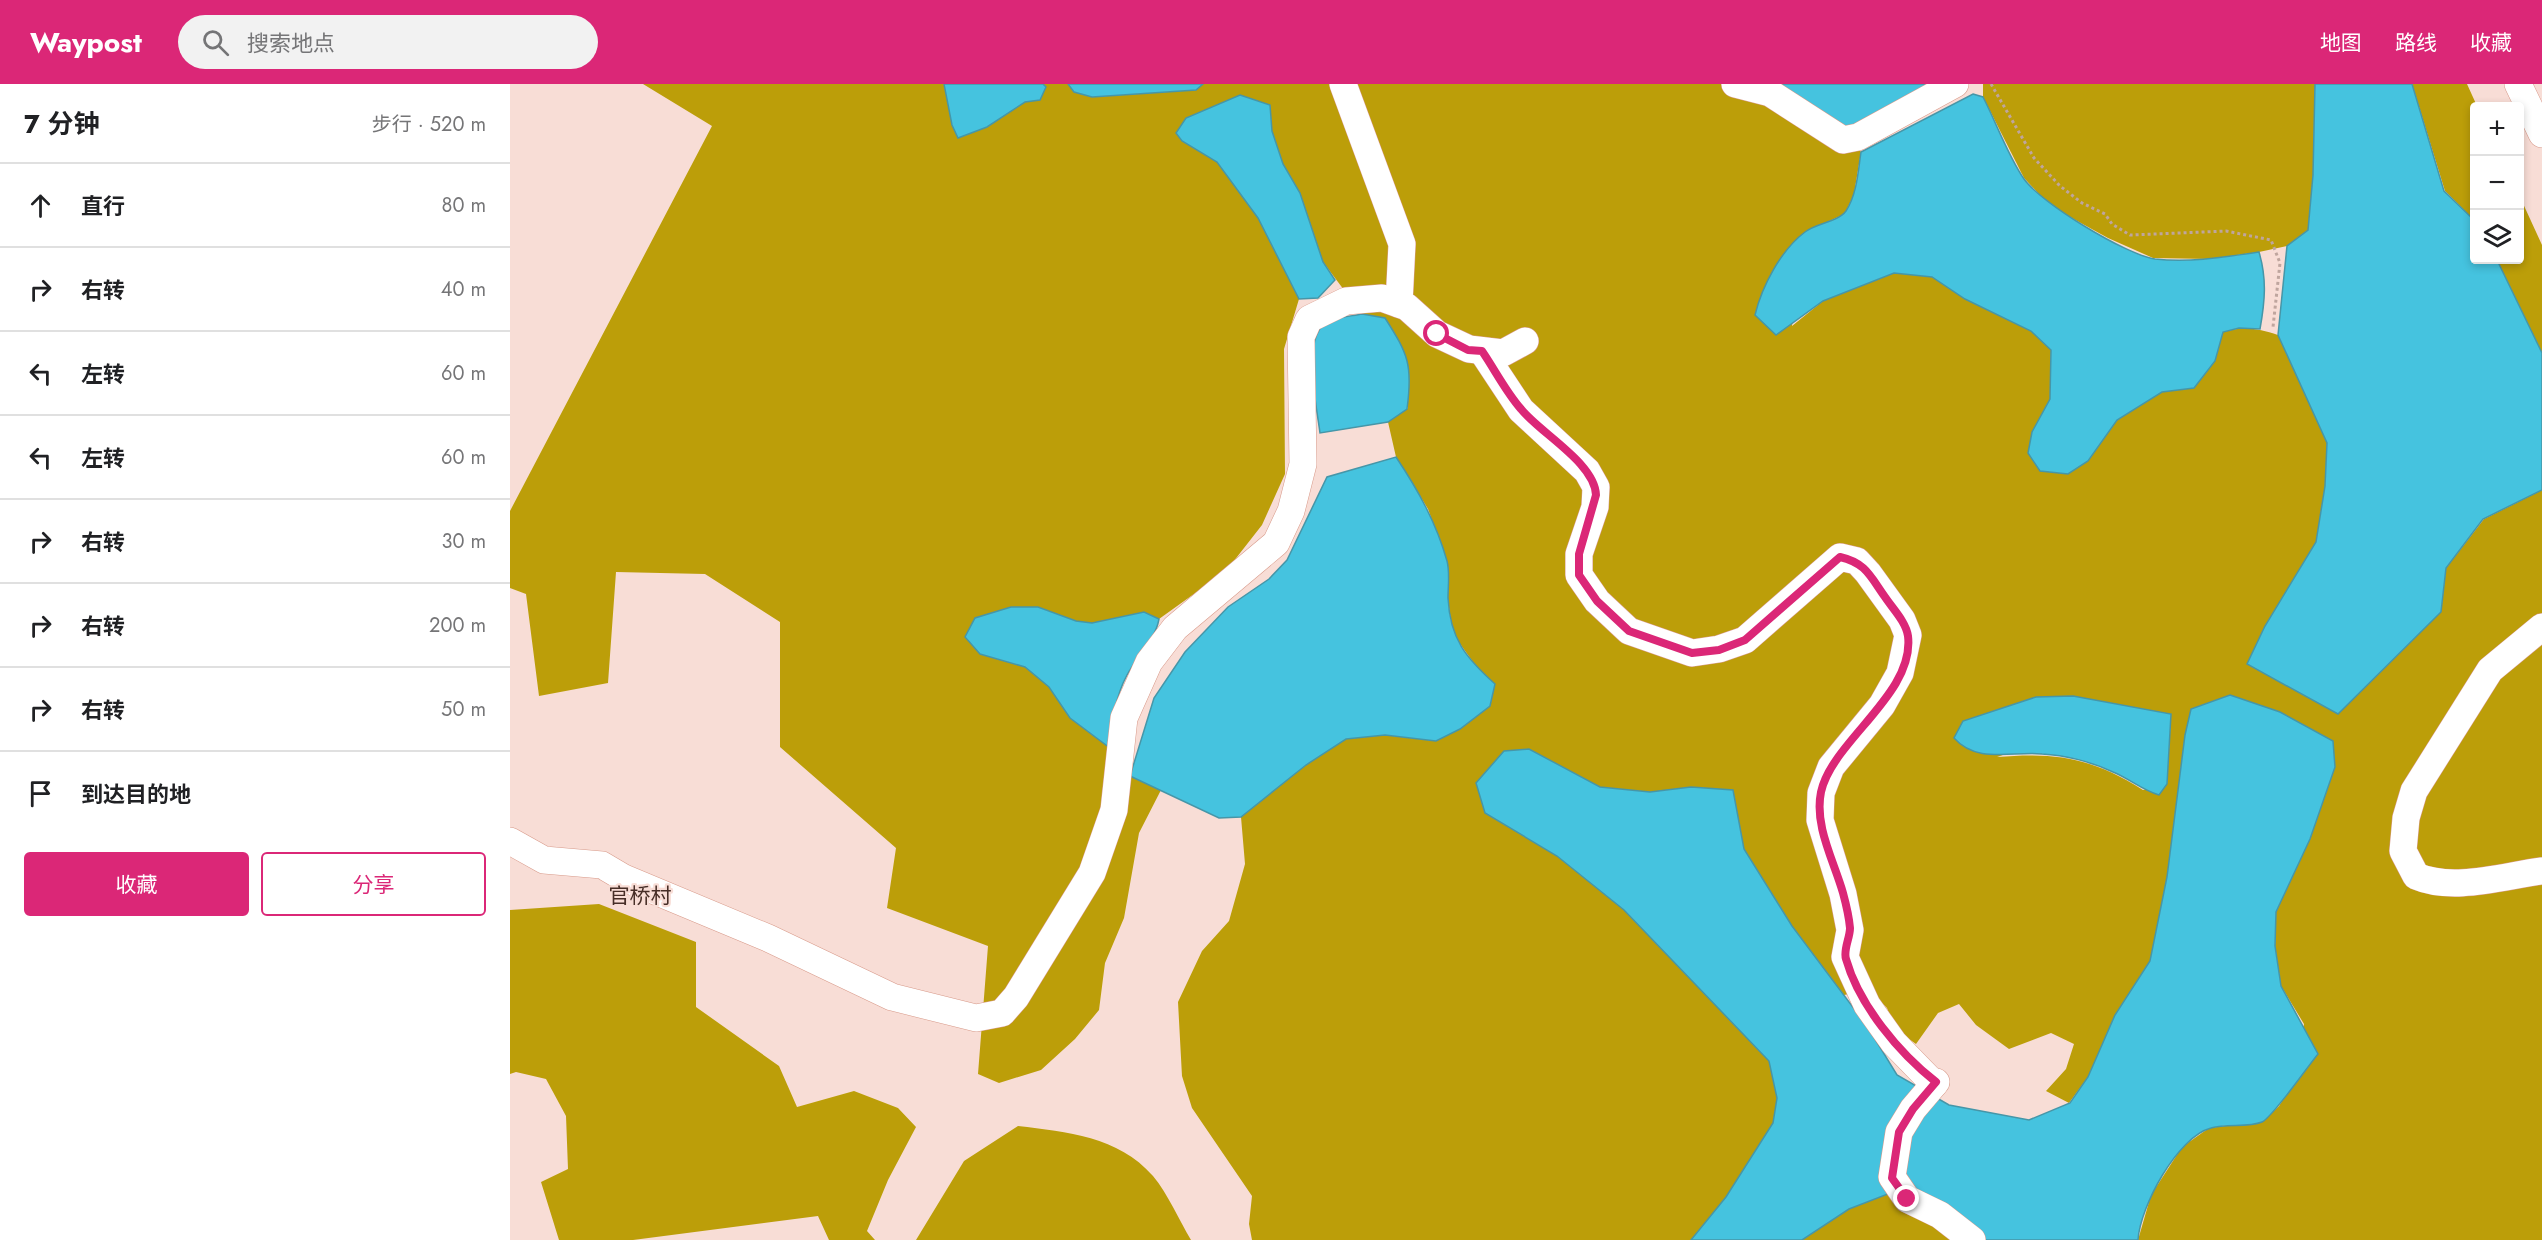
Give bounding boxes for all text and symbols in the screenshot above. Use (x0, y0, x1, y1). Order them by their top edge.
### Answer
search box (178, 15, 598, 69)
text: Waypost (30, 22, 142, 63)
icon: search (199, 26, 232, 59)
text: 搜索地点 (247, 27, 335, 59)
text: 地图 (2320, 28, 2362, 58)
text: 路线 (2395, 28, 2437, 58)
text: 收藏 (2470, 28, 2512, 58)
map controls (2470, 102, 2524, 264)
button: + (2470, 102, 2524, 156)
text: 7 分钟 (24, 105, 99, 143)
text: 步行 · 520 m (372, 110, 486, 139)
button: − (2470, 156, 2524, 210)
icon: ahead (24, 189, 57, 222)
text: 直行 (81, 190, 125, 222)
text: 80 m (441, 191, 486, 220)
button: layers (2470, 210, 2524, 264)
icon: right (24, 273, 57, 306)
text: 右转 (81, 274, 125, 306)
text: 40 m (441, 275, 486, 304)
route start (1423, 320, 1449, 346)
icon: left (24, 357, 57, 390)
text: 左转 (81, 358, 125, 390)
text: 60 m (441, 359, 486, 388)
icon: left (24, 441, 57, 474)
text: 左转 (81, 442, 125, 474)
text: 60 m (441, 443, 486, 472)
icon: right (24, 525, 57, 558)
text: 右转 (81, 526, 125, 558)
text: 30 m (441, 527, 486, 556)
icon: right (24, 609, 57, 642)
text: 右转 (81, 610, 125, 642)
text: 200 m (429, 611, 486, 640)
icon: right (24, 693, 57, 726)
text: 右转 (81, 694, 125, 726)
text: 50 m (441, 695, 486, 724)
icon: arrive (24, 777, 57, 810)
text: 到达目的地 (81, 778, 191, 810)
button: 收藏 (24, 852, 249, 916)
button: 分享 (261, 852, 486, 916)
district label: 官桥村 (609, 881, 672, 911)
route end (1893, 1185, 1919, 1211)

